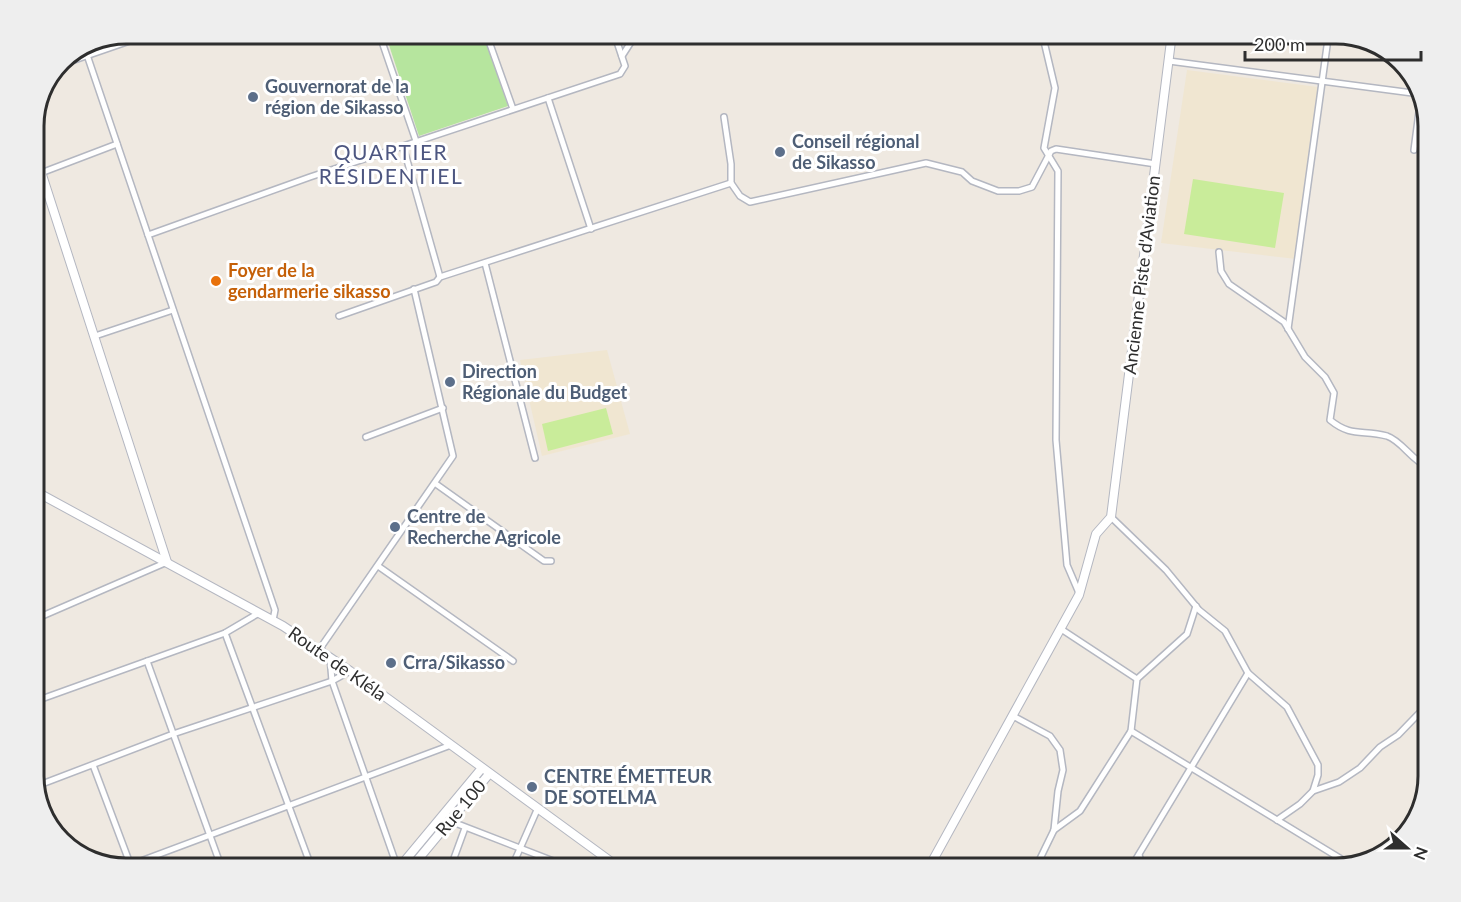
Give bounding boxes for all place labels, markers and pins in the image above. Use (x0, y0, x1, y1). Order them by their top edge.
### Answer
place label: Gouvernorat de la région de Sikasso (265, 75, 409, 118)
marker: Gouvernorat de la région de Sikasso (246, 90, 260, 104)
place label: Conseil régional de Sikasso (792, 130, 919, 173)
marker: Conseil régional de Sikasso (773, 145, 787, 159)
place label: Foyer de la gendarmerie sikasso (228, 259, 391, 302)
marker: Foyer de la gendarmerie sikasso (209, 274, 223, 288)
place label: Direction Régionale du Budget (462, 360, 627, 403)
marker: Direction Régionale du Budget (443, 375, 457, 389)
place label: Centre de Recherche Agricole (407, 505, 561, 548)
marker: Centre de Recherche Agricole (388, 520, 402, 534)
place label: Crra/Sikasso (403, 651, 505, 673)
marker: Crra/Sikasso (384, 656, 398, 670)
place label: CENTRE ÉMETTEUR DE SOTELMA (544, 765, 712, 808)
marker: CENTRE ÉMETTEUR DE SOTELMA (525, 780, 539, 794)

